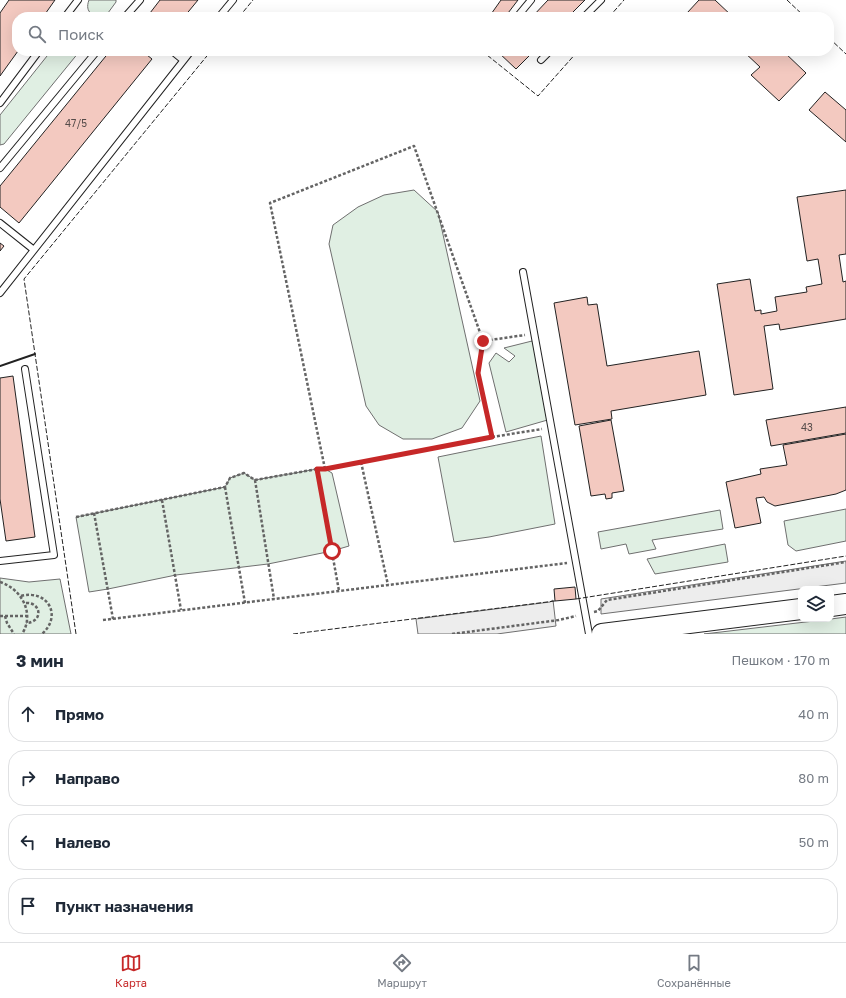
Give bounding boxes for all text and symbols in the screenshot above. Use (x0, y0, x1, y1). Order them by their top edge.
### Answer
search box (12, 12, 834, 56)
icon: search (26, 23, 48, 45)
text: Поиск (58, 25, 104, 43)
house number: 47/5 (65, 117, 87, 129)
route end (474, 332, 492, 350)
house number: 43 (801, 421, 813, 433)
route start (323, 542, 341, 560)
map controls (798, 586, 834, 622)
button: layers (798, 586, 834, 622)
text: 3 мин (16, 650, 64, 671)
text: Пешком · 170 m (731, 652, 830, 668)
icon: ahead (17, 703, 39, 725)
text: Прямо (55, 705, 104, 723)
text: 40 m (798, 706, 829, 722)
icon: right (17, 767, 39, 789)
text: Направо (55, 769, 120, 787)
text: 80 m (798, 770, 829, 786)
icon: left (17, 831, 39, 853)
text: Налево (55, 833, 111, 851)
text: 50 m (799, 834, 829, 850)
icon: arrive (17, 895, 39, 917)
text: Пункт назначения (55, 897, 193, 915)
tab: Карта (115, 952, 147, 989)
tab: Маршрут (377, 952, 427, 989)
tab: Сохранённые (657, 952, 731, 989)

